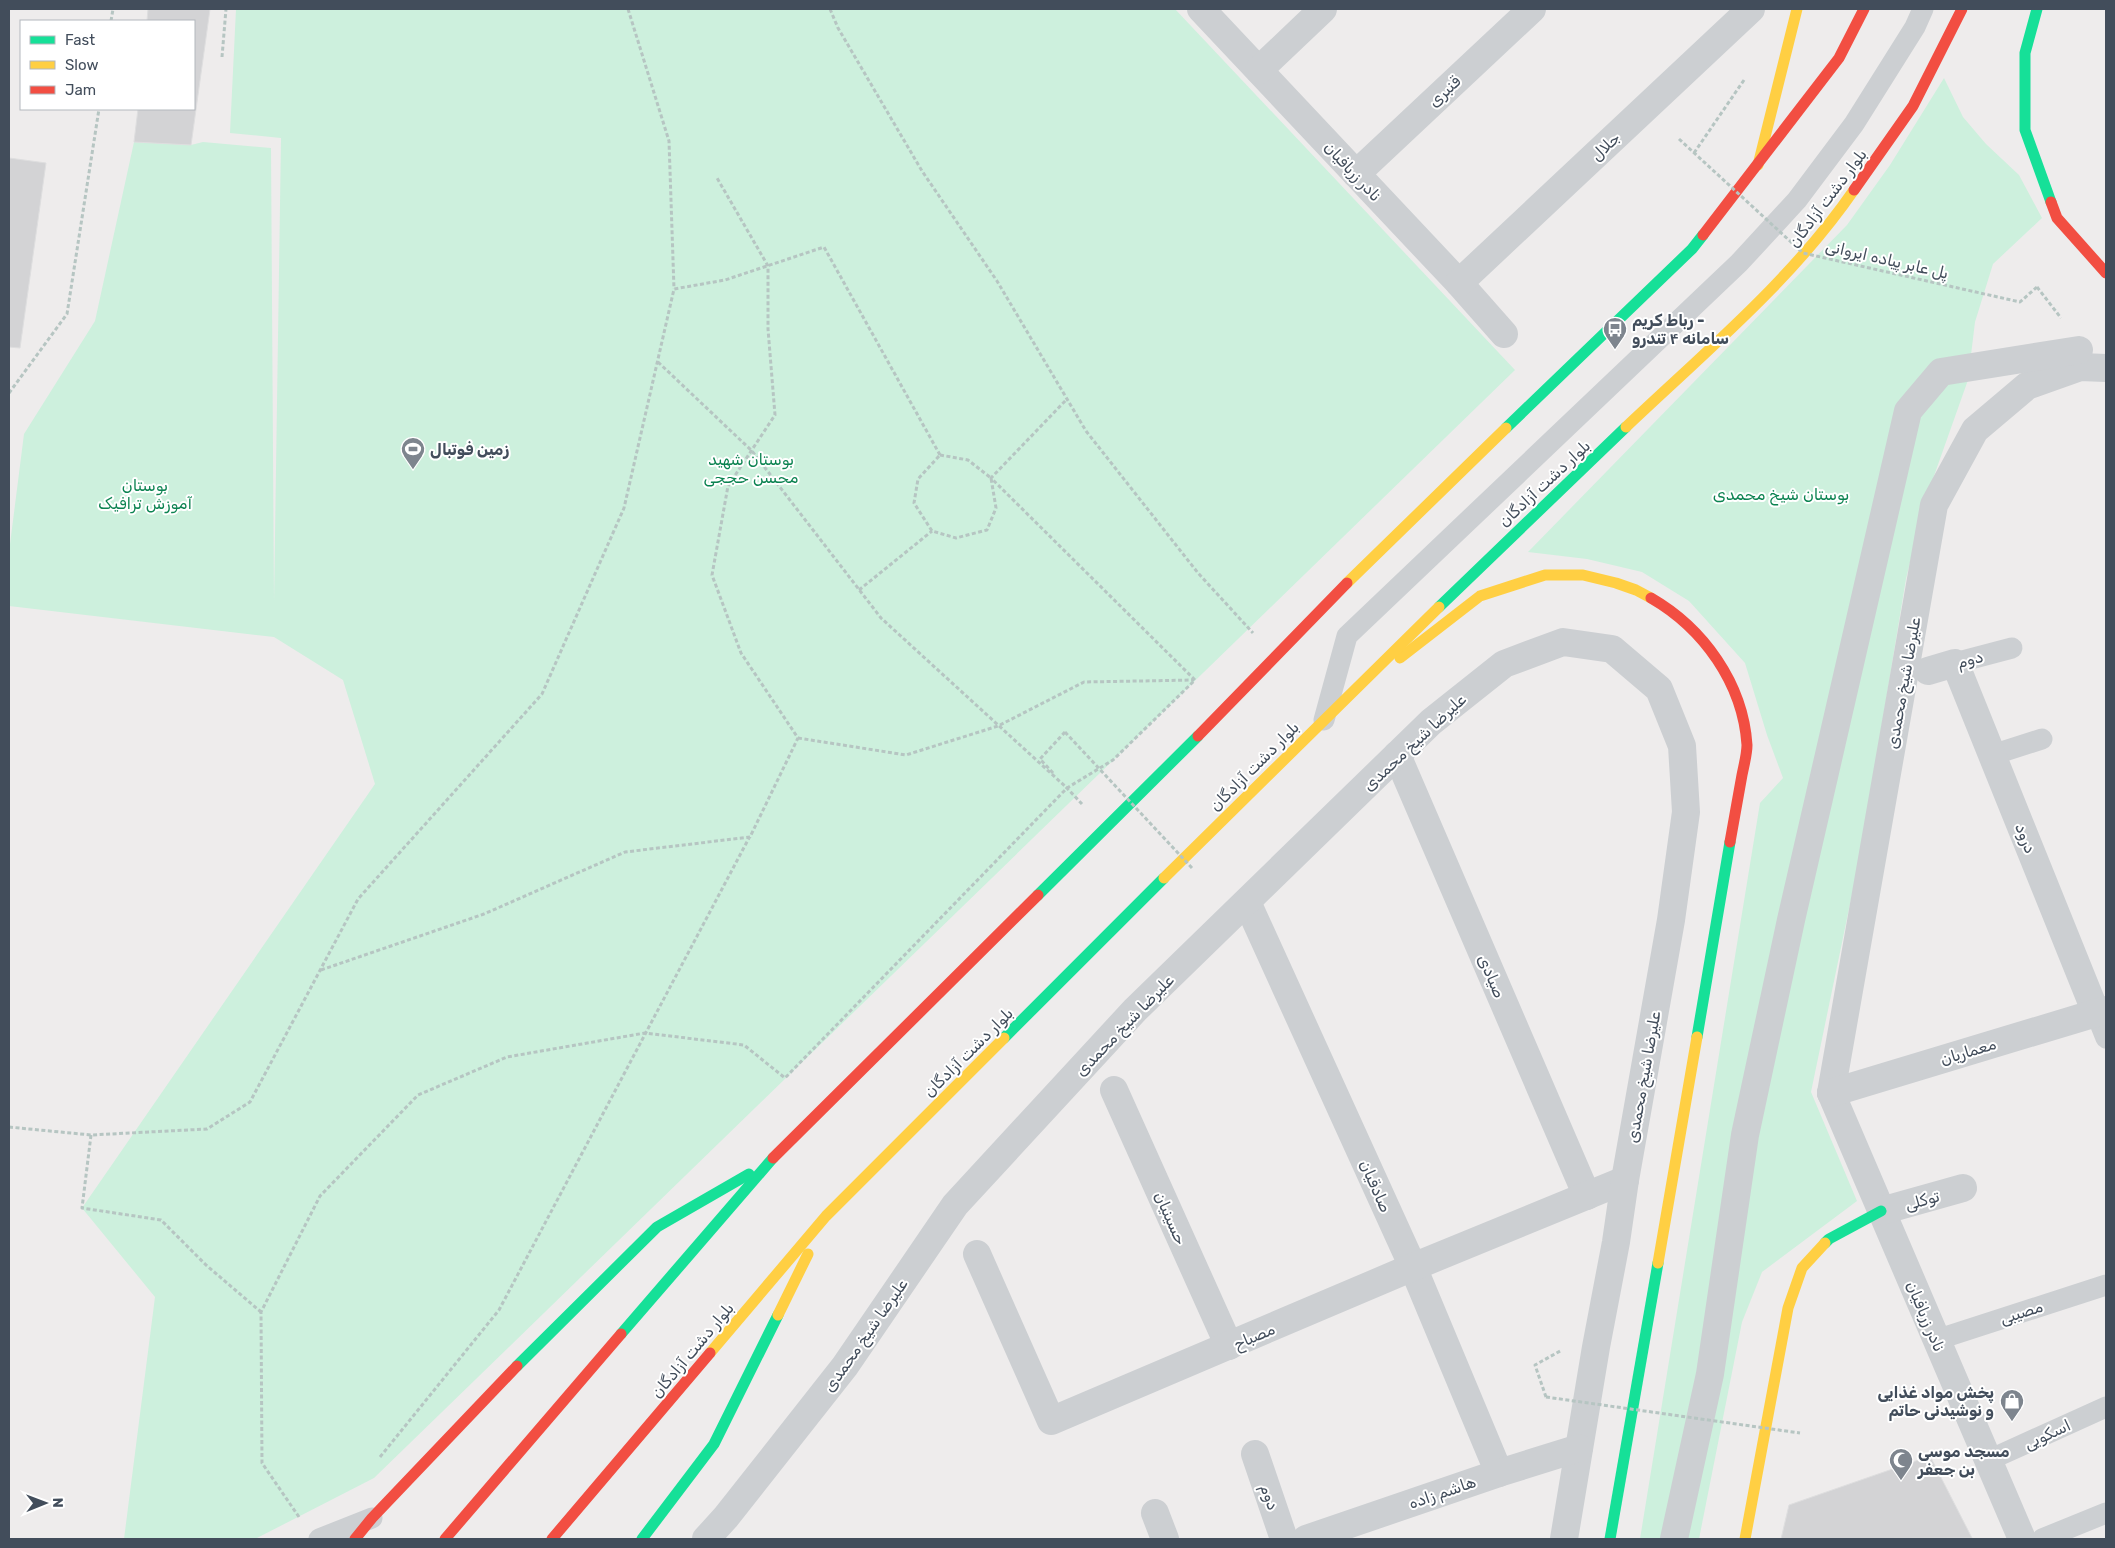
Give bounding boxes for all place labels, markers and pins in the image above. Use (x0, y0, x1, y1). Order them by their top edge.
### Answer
place label: رباط کریم - سامانه ۴ تندرو (1632, 311, 1729, 348)
bus stop icon: رباط کریم - سامانه ۴ تندرو (1602, 316, 1628, 350)
sports icon: زمین فوتبال (400, 436, 426, 470)
place label: زمین فوتبال (430, 440, 509, 459)
place label: پخش مواد غذایی و نوشیدنی حاتم (1877, 1383, 1994, 1421)
shop icon: پخش مواد غذایی و نوشیدنی حاتم (1999, 1388, 2025, 1422)
place label: مسجد موسی بن جعفر (1917, 1442, 2010, 1479)
mosque icon: مسجد موسی بن جعفر (1888, 1447, 1914, 1481)

